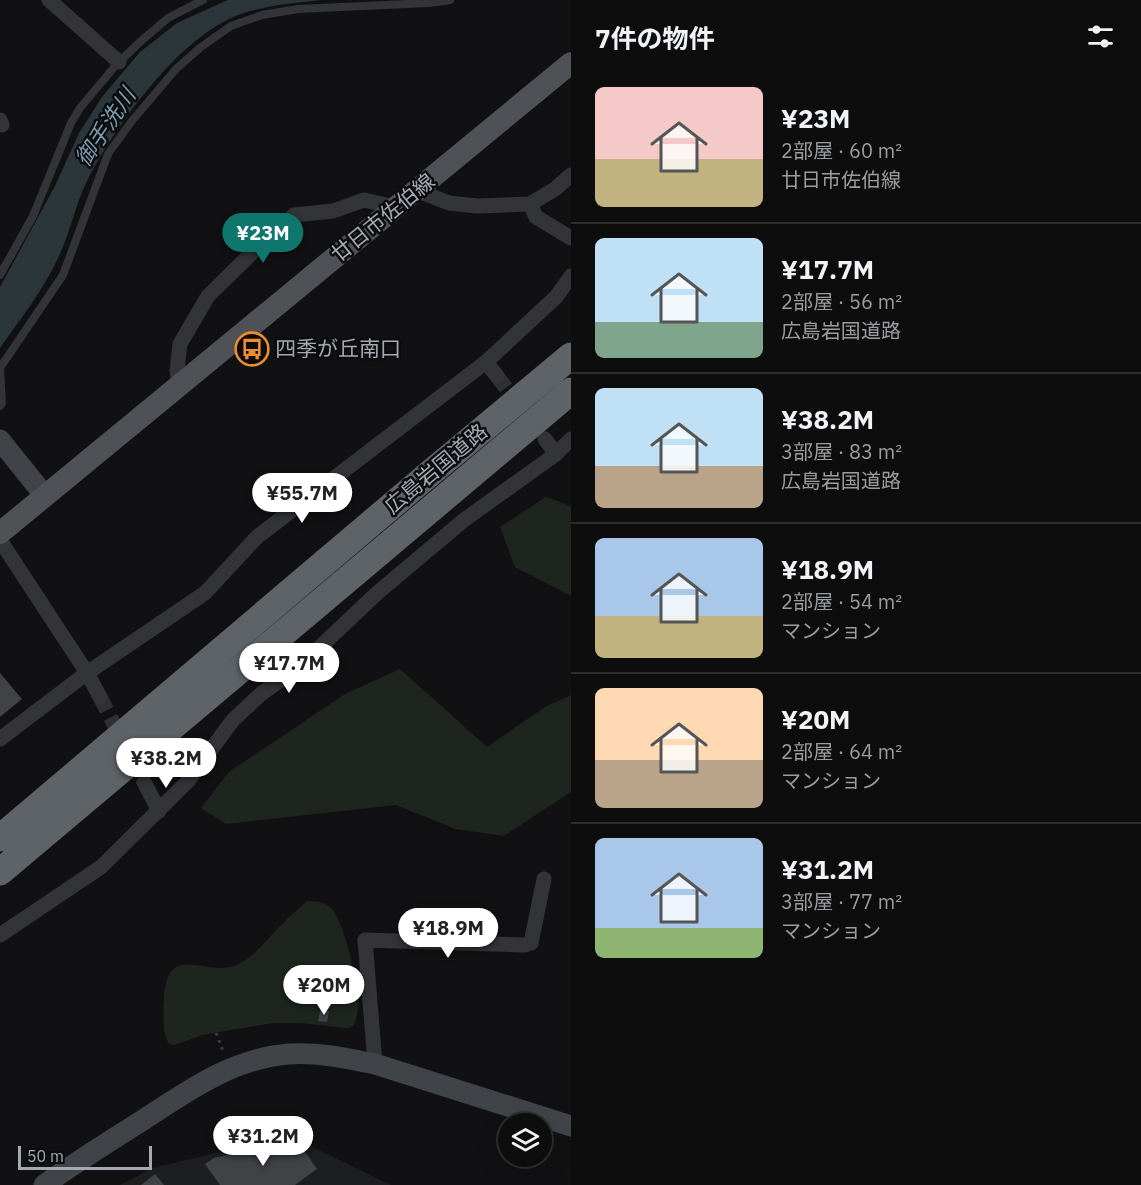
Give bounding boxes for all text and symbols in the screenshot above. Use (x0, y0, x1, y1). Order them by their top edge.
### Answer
icon: filters (1084, 20, 1117, 53)
text: 7件の物件 (595, 21, 715, 55)
water label: 御手洗川 (68, 80, 142, 171)
text: ¥23M (781, 101, 850, 135)
icon: home (643, 111, 715, 183)
text: 2部屋 · 60 m² (781, 137, 902, 164)
text: 廿日市佐伯線 (781, 166, 901, 193)
street label: 廿日市佐伯線 (325, 167, 440, 268)
pin: ¥23M (227, 213, 299, 264)
text: ¥23M (236, 219, 290, 246)
text: ¥17.7M (781, 252, 874, 286)
icon: home (643, 262, 715, 334)
text: 2部屋 · 56 m² (781, 288, 902, 315)
text: 広島岩国道路 (781, 317, 901, 344)
bus stop icon: 四季が丘南口 (234, 331, 270, 367)
place label: 四季が丘南口 (275, 334, 401, 362)
text: ¥38.2M (781, 402, 874, 436)
icon: home (643, 412, 715, 484)
street label: 広島岩国道路 (378, 417, 493, 519)
text: 3部屋 · 83 m² (781, 438, 902, 465)
text: 広島岩国道路 (781, 467, 901, 494)
pin: ¥55.7M (253, 473, 351, 524)
text: ¥55.7M (266, 479, 338, 506)
text: ¥18.9M (781, 552, 874, 586)
icon: home (643, 562, 715, 634)
text: 2部屋 · 54 m² (781, 588, 902, 615)
text: マンション (781, 617, 881, 644)
pin: ¥17.7M (240, 643, 338, 694)
text: ¥17.7M (253, 649, 325, 676)
text: ¥20M (781, 702, 850, 736)
icon: home (643, 712, 715, 784)
pin: ¥38.2M (117, 738, 215, 789)
text: 2部屋 · 64 m² (781, 738, 902, 765)
text: ¥38.2M (130, 744, 202, 771)
text: マンション (781, 767, 881, 794)
text: ¥31.2M (781, 852, 874, 886)
icon: home (643, 862, 715, 934)
text: 3部屋 · 77 m² (781, 888, 902, 915)
pin: ¥18.9M (399, 908, 497, 959)
text: ¥18.9M (412, 914, 484, 941)
text: マンション (781, 917, 881, 944)
pin: ¥20M (288, 965, 360, 1016)
text: ¥20M (297, 971, 351, 998)
map controls (498, 1113, 552, 1167)
button: layers (498, 1113, 552, 1167)
pin: ¥31.2M (214, 1116, 312, 1167)
text: ¥31.2M (227, 1122, 299, 1149)
scale bar (18, 1143, 152, 1170)
text: 50 m (27, 1146, 64, 1166)

